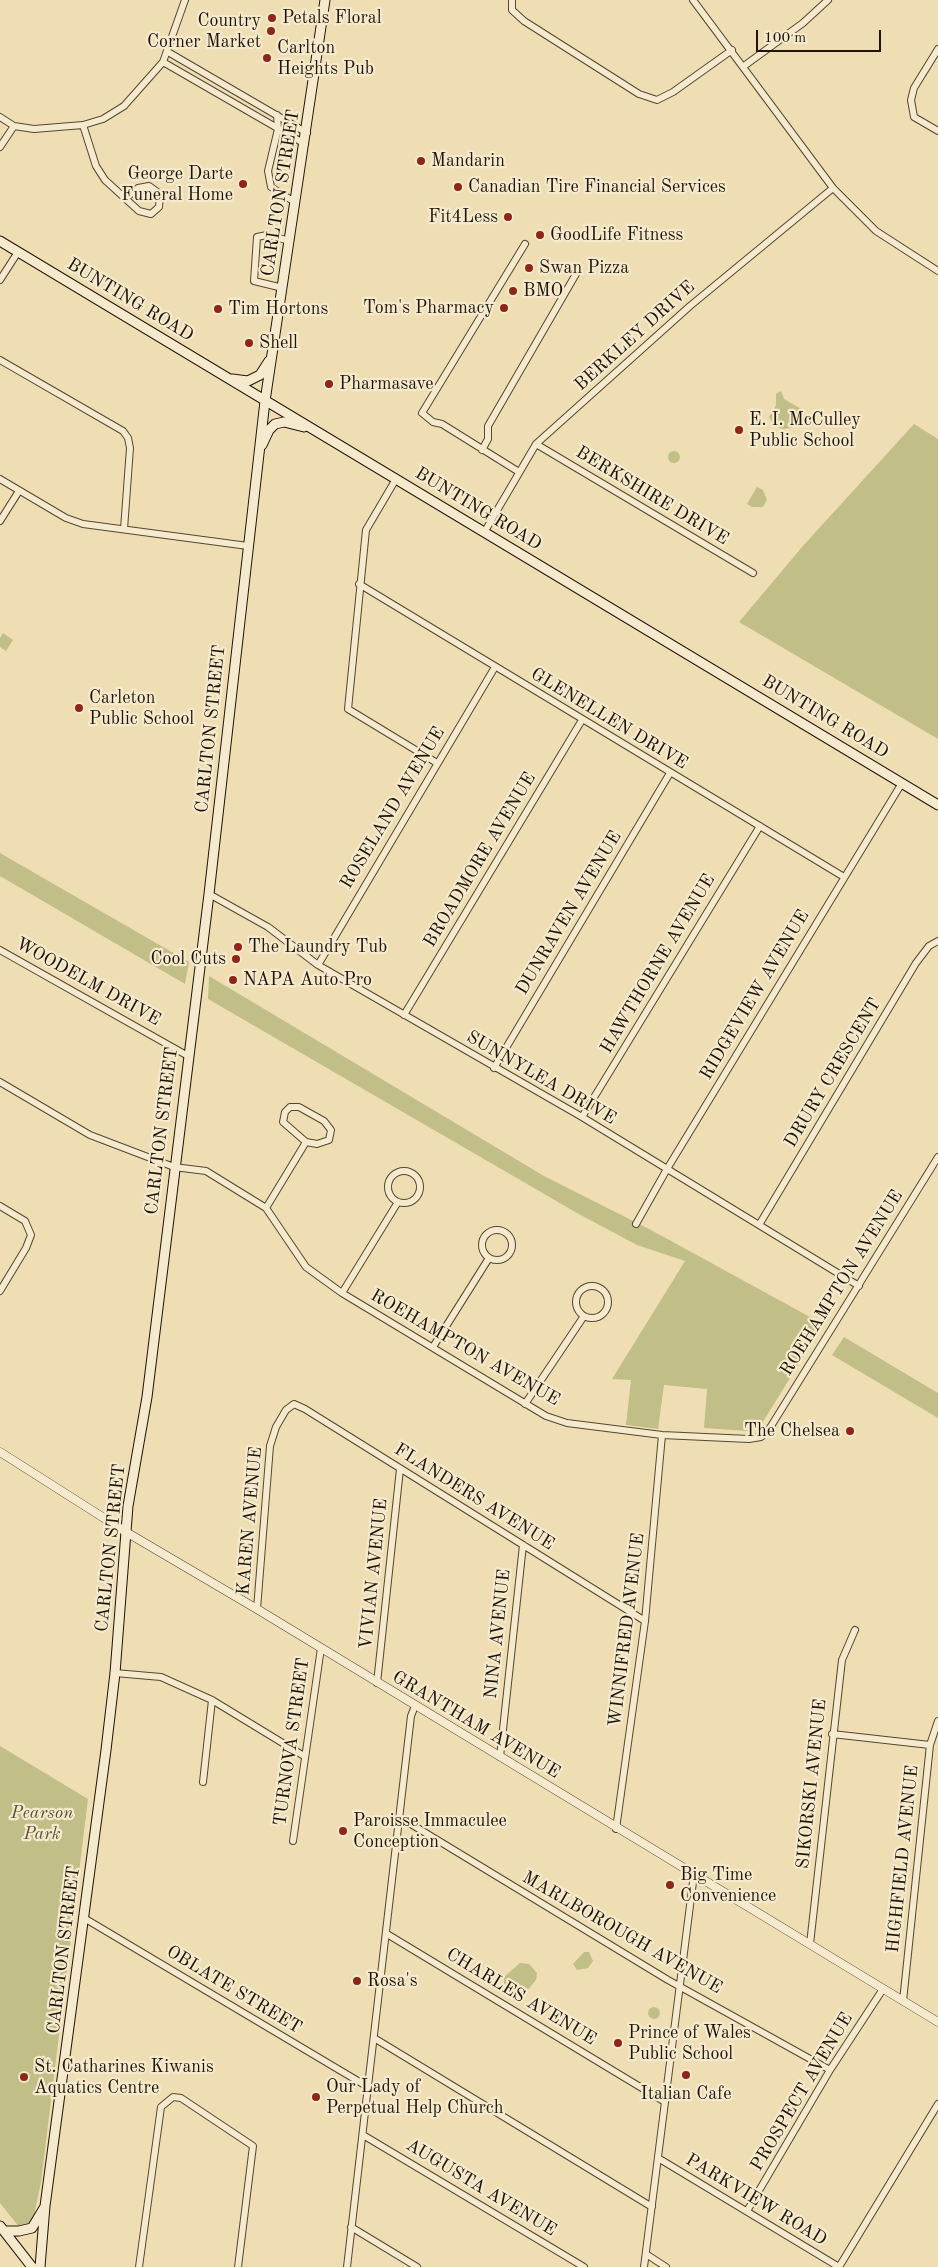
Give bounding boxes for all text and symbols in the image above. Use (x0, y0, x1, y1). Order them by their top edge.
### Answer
place label: Petals Floral (282, 7, 382, 29)
place label: Country Corner Market (147, 10, 261, 52)
marker: Petals Floral (266, 12, 278, 24)
scale bar (758, 20, 883, 52)
marker: Country Corner Market (265, 25, 277, 37)
text: 100 m (764, 31, 806, 46)
place label: Carlton Heights Pub (277, 37, 374, 80)
marker: Carlton Heights Pub (261, 52, 273, 64)
street label: CARLTON STREET (257, 108, 305, 278)
place label: Mandarin (431, 150, 505, 172)
marker: Mandarin (415, 155, 427, 167)
place label: George Darte Funeral Home (121, 163, 233, 205)
place label: Canadian Tire Financial Services (468, 176, 726, 198)
marker: George Darte Funeral Home (237, 178, 249, 190)
marker: Canadian Tire Financial Services (452, 181, 464, 193)
place label: Fit4Less (428, 206, 498, 228)
marker: Fit4Less (502, 211, 514, 223)
place label: GoodLife Fitness (550, 224, 683, 246)
marker: GoodLife Fitness (534, 229, 546, 241)
street label: BUNTING ROAD (63, 254, 197, 346)
place label: Swan Pizza (539, 257, 629, 279)
marker: Swan Pizza (523, 262, 535, 274)
street label: BERKLEY DRIVE (570, 276, 700, 396)
place label: BMO (523, 280, 563, 302)
marker: BMO (507, 285, 519, 297)
place label: Tom's Pharmacy (363, 297, 494, 319)
place label: Tim Hortons (228, 298, 328, 320)
marker: Tom's Pharmacy (498, 302, 510, 314)
marker: Tim Hortons (212, 303, 224, 315)
place label: Shell (259, 332, 298, 354)
marker: Shell (243, 337, 255, 349)
place label: Pharmasave (339, 373, 434, 395)
marker: Pharmasave (323, 378, 335, 390)
place label: E. I. McCulley Public School (749, 409, 861, 452)
marker: E. I. McCulley Public School (733, 424, 745, 436)
street label: BERKSHIRE DRIVE (572, 442, 732, 550)
street label: BUNTING ROAD (411, 463, 545, 555)
street label: CARLTON STREET (191, 644, 231, 814)
street label: GLENELLEN DRIVE (527, 664, 691, 774)
street label: BUNTING ROAD (758, 671, 892, 763)
place label: Carleton Public School (89, 687, 194, 730)
marker: Carleton Public School (73, 702, 85, 714)
street label: ROSELAND AVENUE (336, 723, 450, 893)
street label: BROADMORE AVENUE (419, 769, 541, 951)
street label: DUNRAVEN AVENUE (511, 827, 627, 999)
street label: HAWTHORNE AVENUE (596, 870, 720, 1058)
street label: RIDGEVIEW AVENUE (696, 906, 814, 1084)
street label: WOODELM DRIVE (12, 933, 164, 1031)
place label: The Laundry Tub (248, 936, 387, 958)
marker: The Laundry Tub (232, 941, 244, 953)
place label: Cool Cuts (150, 948, 226, 970)
marker: Cool Cuts (230, 953, 242, 965)
place label: NAPA Auto Pro (243, 969, 372, 991)
marker: NAPA Auto Pro (227, 974, 239, 986)
street label: DRURY CRESCENT (780, 994, 886, 1152)
street label: SUNNYLEA DRIVE (462, 1026, 620, 1130)
street label: CARLTON STREET (141, 1046, 183, 1216)
street label: ROEHAMPTON AVENUE (776, 1186, 908, 1380)
street label: ROEHAMPTON AVENUE (367, 1285, 563, 1411)
place label: The Chelsea (744, 1420, 840, 1442)
marker: The Chelsea (844, 1425, 856, 1437)
street label: FLANDERS AVENUE (390, 1439, 558, 1555)
street label: KAREN AVENUE (233, 1446, 267, 1596)
street label: CARLTON STREET (91, 1463, 131, 1633)
street label: VIVIAN AVENUE (355, 1497, 393, 1651)
street label: WINNIFRED AVENUE (604, 1532, 650, 1728)
street label: NINA AVENUE (480, 1568, 516, 1700)
street label: TURNOVA STREET (270, 1657, 314, 1827)
street label: GRANTHAM AVENUE (388, 1666, 564, 1784)
street label: SIKORSKI AVENUE (792, 1698, 832, 1870)
street label: HIGHFIELD AVENUE (882, 1764, 924, 1954)
park label: Pearson Park (11, 1802, 73, 1845)
place label: Paroisse Immaculee Conception (353, 1810, 507, 1852)
marker: Paroisse Immaculee Conception (337, 1825, 349, 1837)
place label: Big Time Convenience (680, 1864, 776, 1906)
street label: CARLTON STREET (43, 1865, 85, 2035)
street label: MARLBOROUGH AVENUE (518, 1867, 726, 1999)
marker: Big Time Convenience (664, 1879, 676, 1891)
street label: OBLATE STREET (162, 1941, 306, 2039)
street label: CHARLES AVENUE (442, 1944, 600, 2050)
place label: Rosa's (367, 1970, 418, 1992)
marker: Rosa's (351, 1975, 363, 1987)
street label: PROSPECT AVENUE (746, 2009, 858, 2175)
place label: Prince of Wales Public School (628, 2022, 751, 2064)
marker: Prince of Wales Public School (612, 2037, 624, 2049)
place label: St. Catharines Kiwanis Aquatics Centre (34, 2056, 214, 2098)
marker: Italian Cafe (680, 2069, 692, 2081)
marker: St. Catharines Kiwanis Aquatics Centre (18, 2071, 30, 2083)
place label: Our Lady of Perpetual Help Church (326, 2076, 503, 2118)
place label: Italian Cafe (641, 2083, 731, 2105)
marker: Our Lady of Perpetual Help Church (310, 2091, 322, 2103)
street label: AUGUSTA AVENUE (402, 2135, 560, 2241)
street label: PARKVIEW ROAD (681, 2149, 831, 2251)

